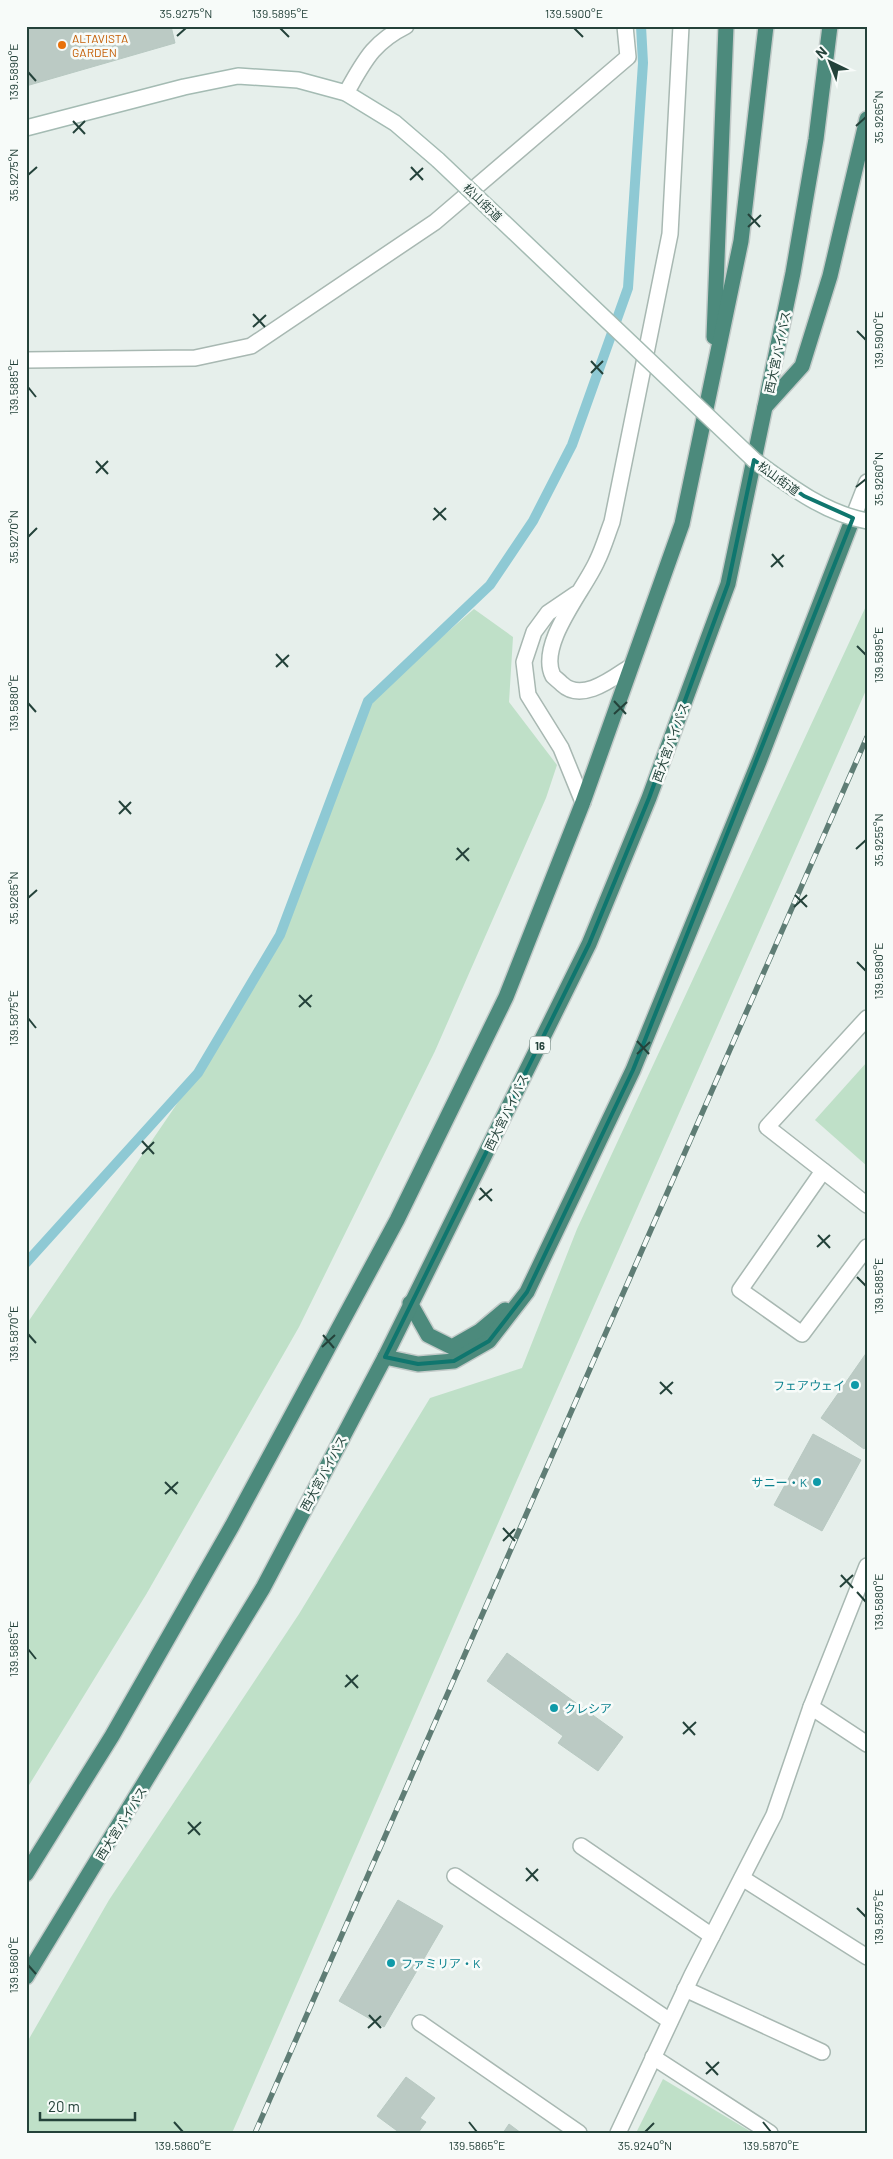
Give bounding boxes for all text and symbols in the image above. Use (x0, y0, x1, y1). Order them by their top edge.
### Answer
text: 35.9275°N (160, 6, 212, 20)
text: 139.5895°E (252, 6, 308, 20)
text: 139.5900°E (545, 6, 603, 20)
place label: ALTAVISTA GARDEN (72, 31, 128, 59)
north arrow (806, 38, 856, 88)
marker: ALTAVISTA GARDEN (56, 39, 68, 51)
text: 139.5890°E (6, 43, 20, 101)
text: N (812, 43, 830, 62)
text: 35.9265°N (871, 90, 885, 144)
text: 35.9275°N (6, 149, 20, 201)
street label: 松山街道 (461, 180, 505, 224)
street label: 西大宮バイパス (761, 310, 793, 394)
text: 139.5900°E (871, 311, 885, 369)
text: 139.5885°E (6, 359, 20, 415)
text: 35.9260°N (871, 452, 885, 506)
street label: 松山街道 (755, 458, 803, 498)
text: 35.9270°N (6, 510, 20, 564)
text: 139.5895°E (871, 627, 885, 683)
text: 139.5880°E (6, 674, 20, 732)
street label: 西大宮バイパス (649, 700, 691, 784)
text: 35.9255°N (871, 813, 885, 867)
text: 35.9265°N (6, 871, 20, 925)
text: 139.5890°E (871, 942, 885, 1000)
text: 139.5875°E (6, 990, 20, 1046)
road number: 16 (530, 1036, 550, 1054)
street label: 西大宮バイパス (481, 1071, 531, 1153)
text: 139.5885°E (871, 1258, 885, 1314)
text: 139.5870°E (6, 1306, 20, 1362)
place label: フェアウェイ (773, 1378, 845, 1392)
marker: フェアウェイ (849, 1379, 861, 1391)
street label: 西大宮バイパス (297, 1433, 349, 1513)
place label: サニー・K (752, 1475, 808, 1489)
marker: サニー・K (811, 1476, 823, 1488)
text: 139.5880°E (871, 1573, 885, 1631)
text: 139.5865°E (6, 1621, 20, 1677)
place label: クレシア (564, 1701, 612, 1715)
marker: クレシア (548, 1702, 560, 1714)
street label: 西大宮バイパス (93, 1784, 149, 1862)
text: 139.5875°E (871, 1889, 885, 1945)
text: 139.5860°E (6, 1936, 20, 1994)
place label: ファミリア・K (401, 1956, 481, 1970)
marker: ファミリア・K (385, 1957, 397, 1969)
scale bar (40, 2089, 135, 2121)
text: 20 m (48, 2097, 80, 2115)
text: 139.5860°E (154, 2138, 212, 2152)
text: 139.5865°E (449, 2138, 505, 2152)
text: 35.9240°N (618, 2138, 672, 2152)
text: 139.5870°E (743, 2138, 799, 2152)

